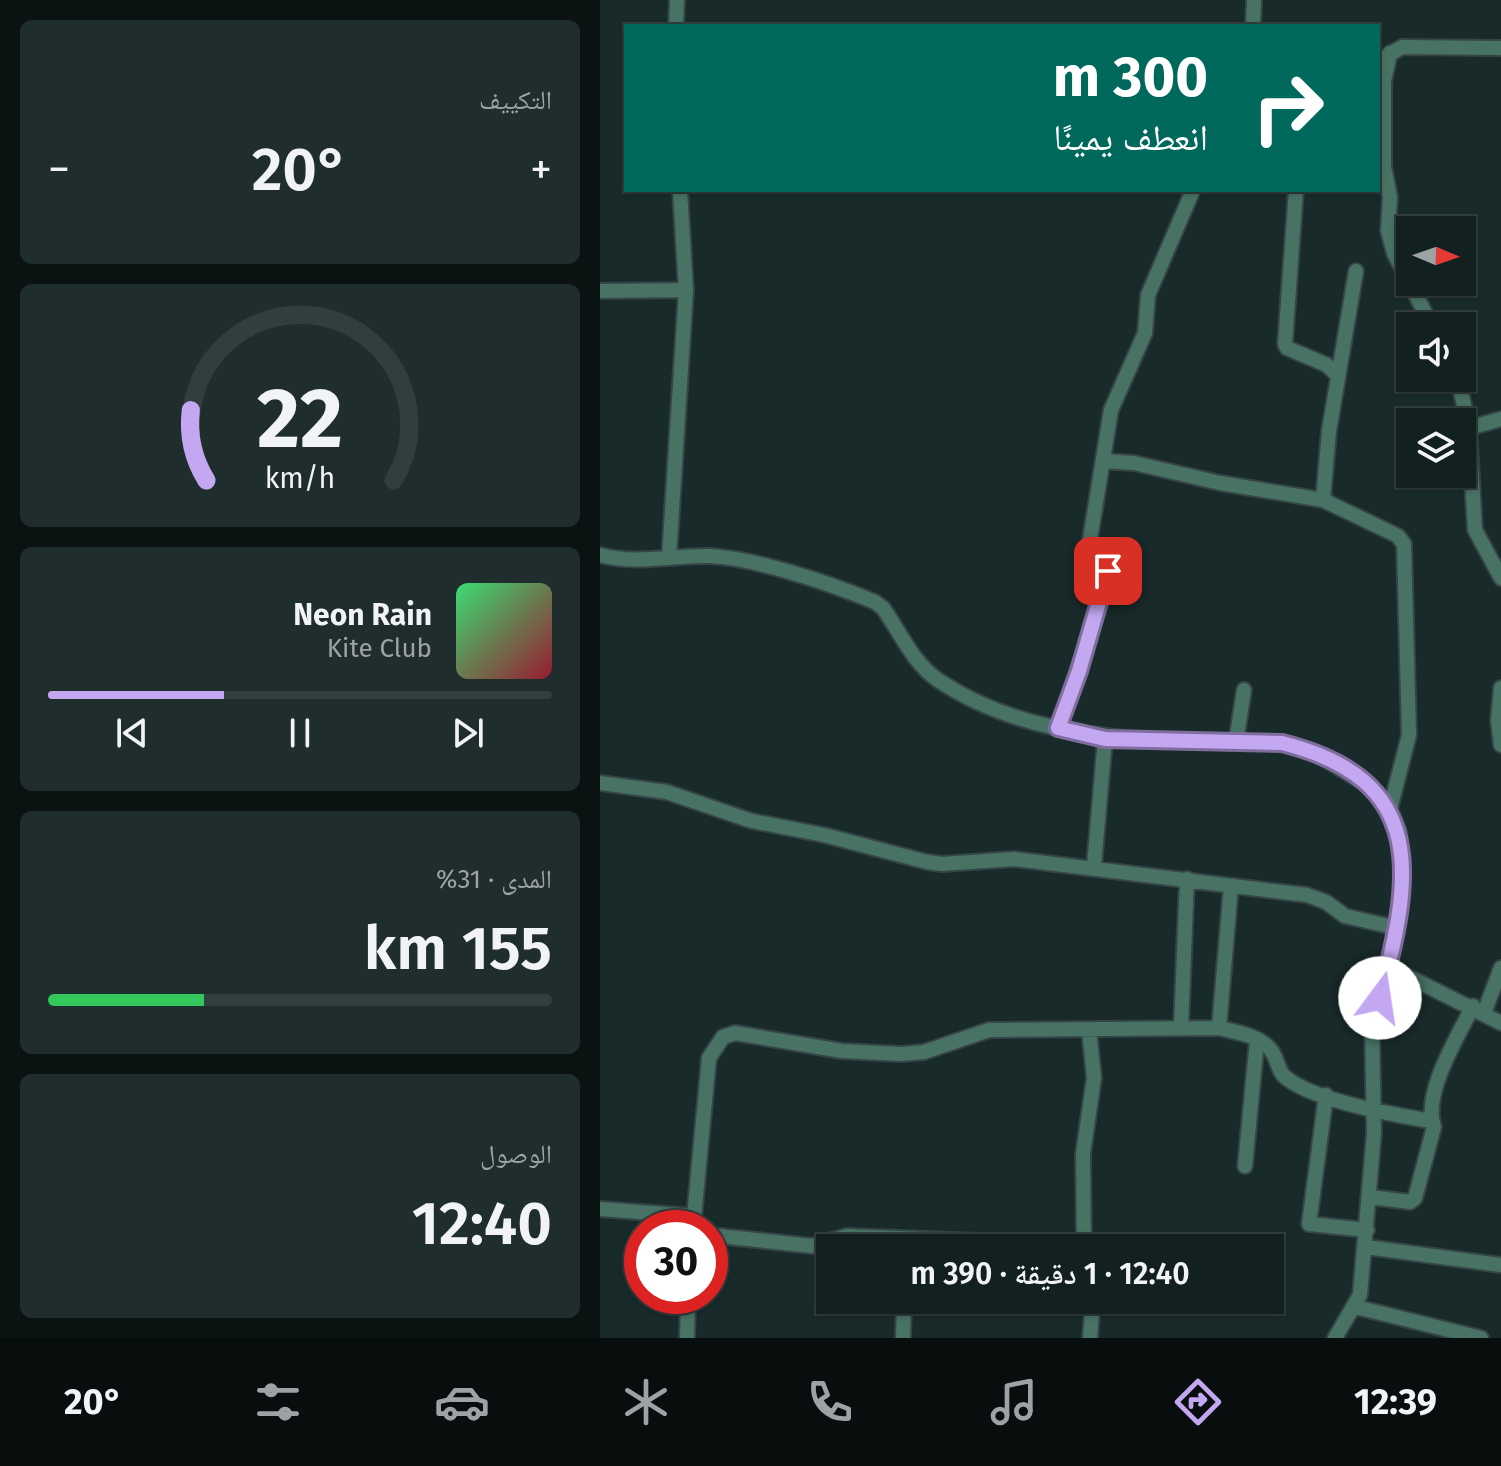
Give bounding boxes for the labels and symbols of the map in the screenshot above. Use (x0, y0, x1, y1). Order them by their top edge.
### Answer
north arrow (1396, 216, 1476, 296)
pin (1074, 537, 1142, 605)
position arrow (1338, 956, 1422, 1040)
speed limit sign: 30 (624, 1210, 728, 1314)

